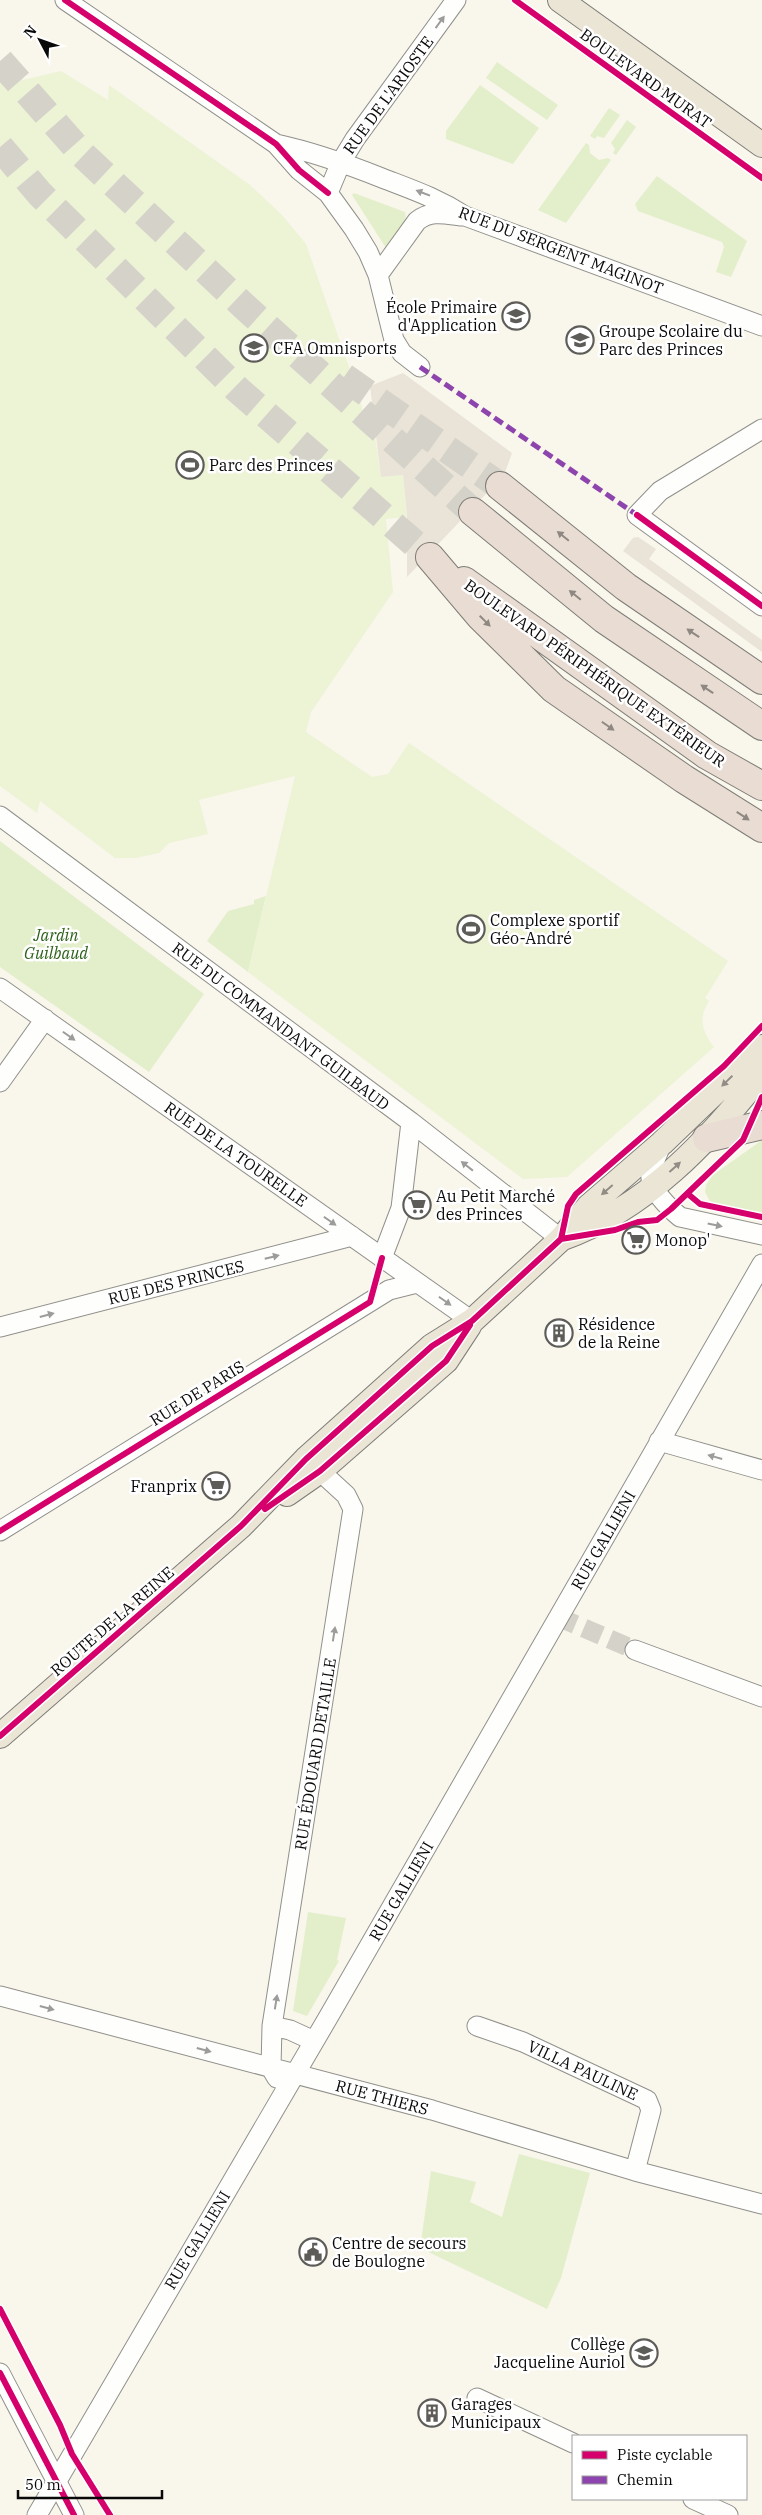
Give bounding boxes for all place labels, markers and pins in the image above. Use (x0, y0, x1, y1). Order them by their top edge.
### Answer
place label: École Primaire d'Application (386, 296, 497, 335)
school or university icon: École Primaire d'Application (501, 301, 531, 331)
place label: Groupe Scolaire du Parc des Princes (599, 321, 743, 359)
school or university icon: Groupe Scolaire du Parc des Princes (565, 325, 595, 355)
school or university icon: CFA Omnisports (239, 333, 269, 363)
place label: CFA Omnisports (273, 338, 397, 358)
sports icon: Parc des Princes (175, 450, 205, 480)
place label: Parc des Princes (209, 455, 333, 475)
place label: Complexe sportif Géo-André (490, 910, 620, 948)
sports icon: Complexe sportif Géo-André (456, 914, 486, 944)
place label: Au Petit Marché des Princes (436, 1186, 555, 1224)
supermarket icon: Au Petit Marché des Princes (402, 1190, 432, 1220)
supermarket icon: Monop' (621, 1225, 651, 1255)
place label: Monop' (655, 1230, 710, 1250)
place label: Résidence de la Reine (578, 1314, 660, 1352)
building icon: Résidence de la Reine (544, 1318, 574, 1348)
supermarket icon: Franprix (201, 1471, 231, 1501)
place label: Franprix (130, 1476, 197, 1496)
place label: Centre de secours de Boulogne (332, 2233, 466, 2271)
public building icon: Centre de secours de Boulogne (298, 2237, 328, 2267)
place label: Collège Jacqueline Auriol (494, 2334, 625, 2372)
school or university icon: Collège Jacqueline Auriol (629, 2338, 659, 2368)
place label: Garages Municipaux (451, 2394, 541, 2432)
building icon: Garages Municipaux (417, 2398, 447, 2428)

